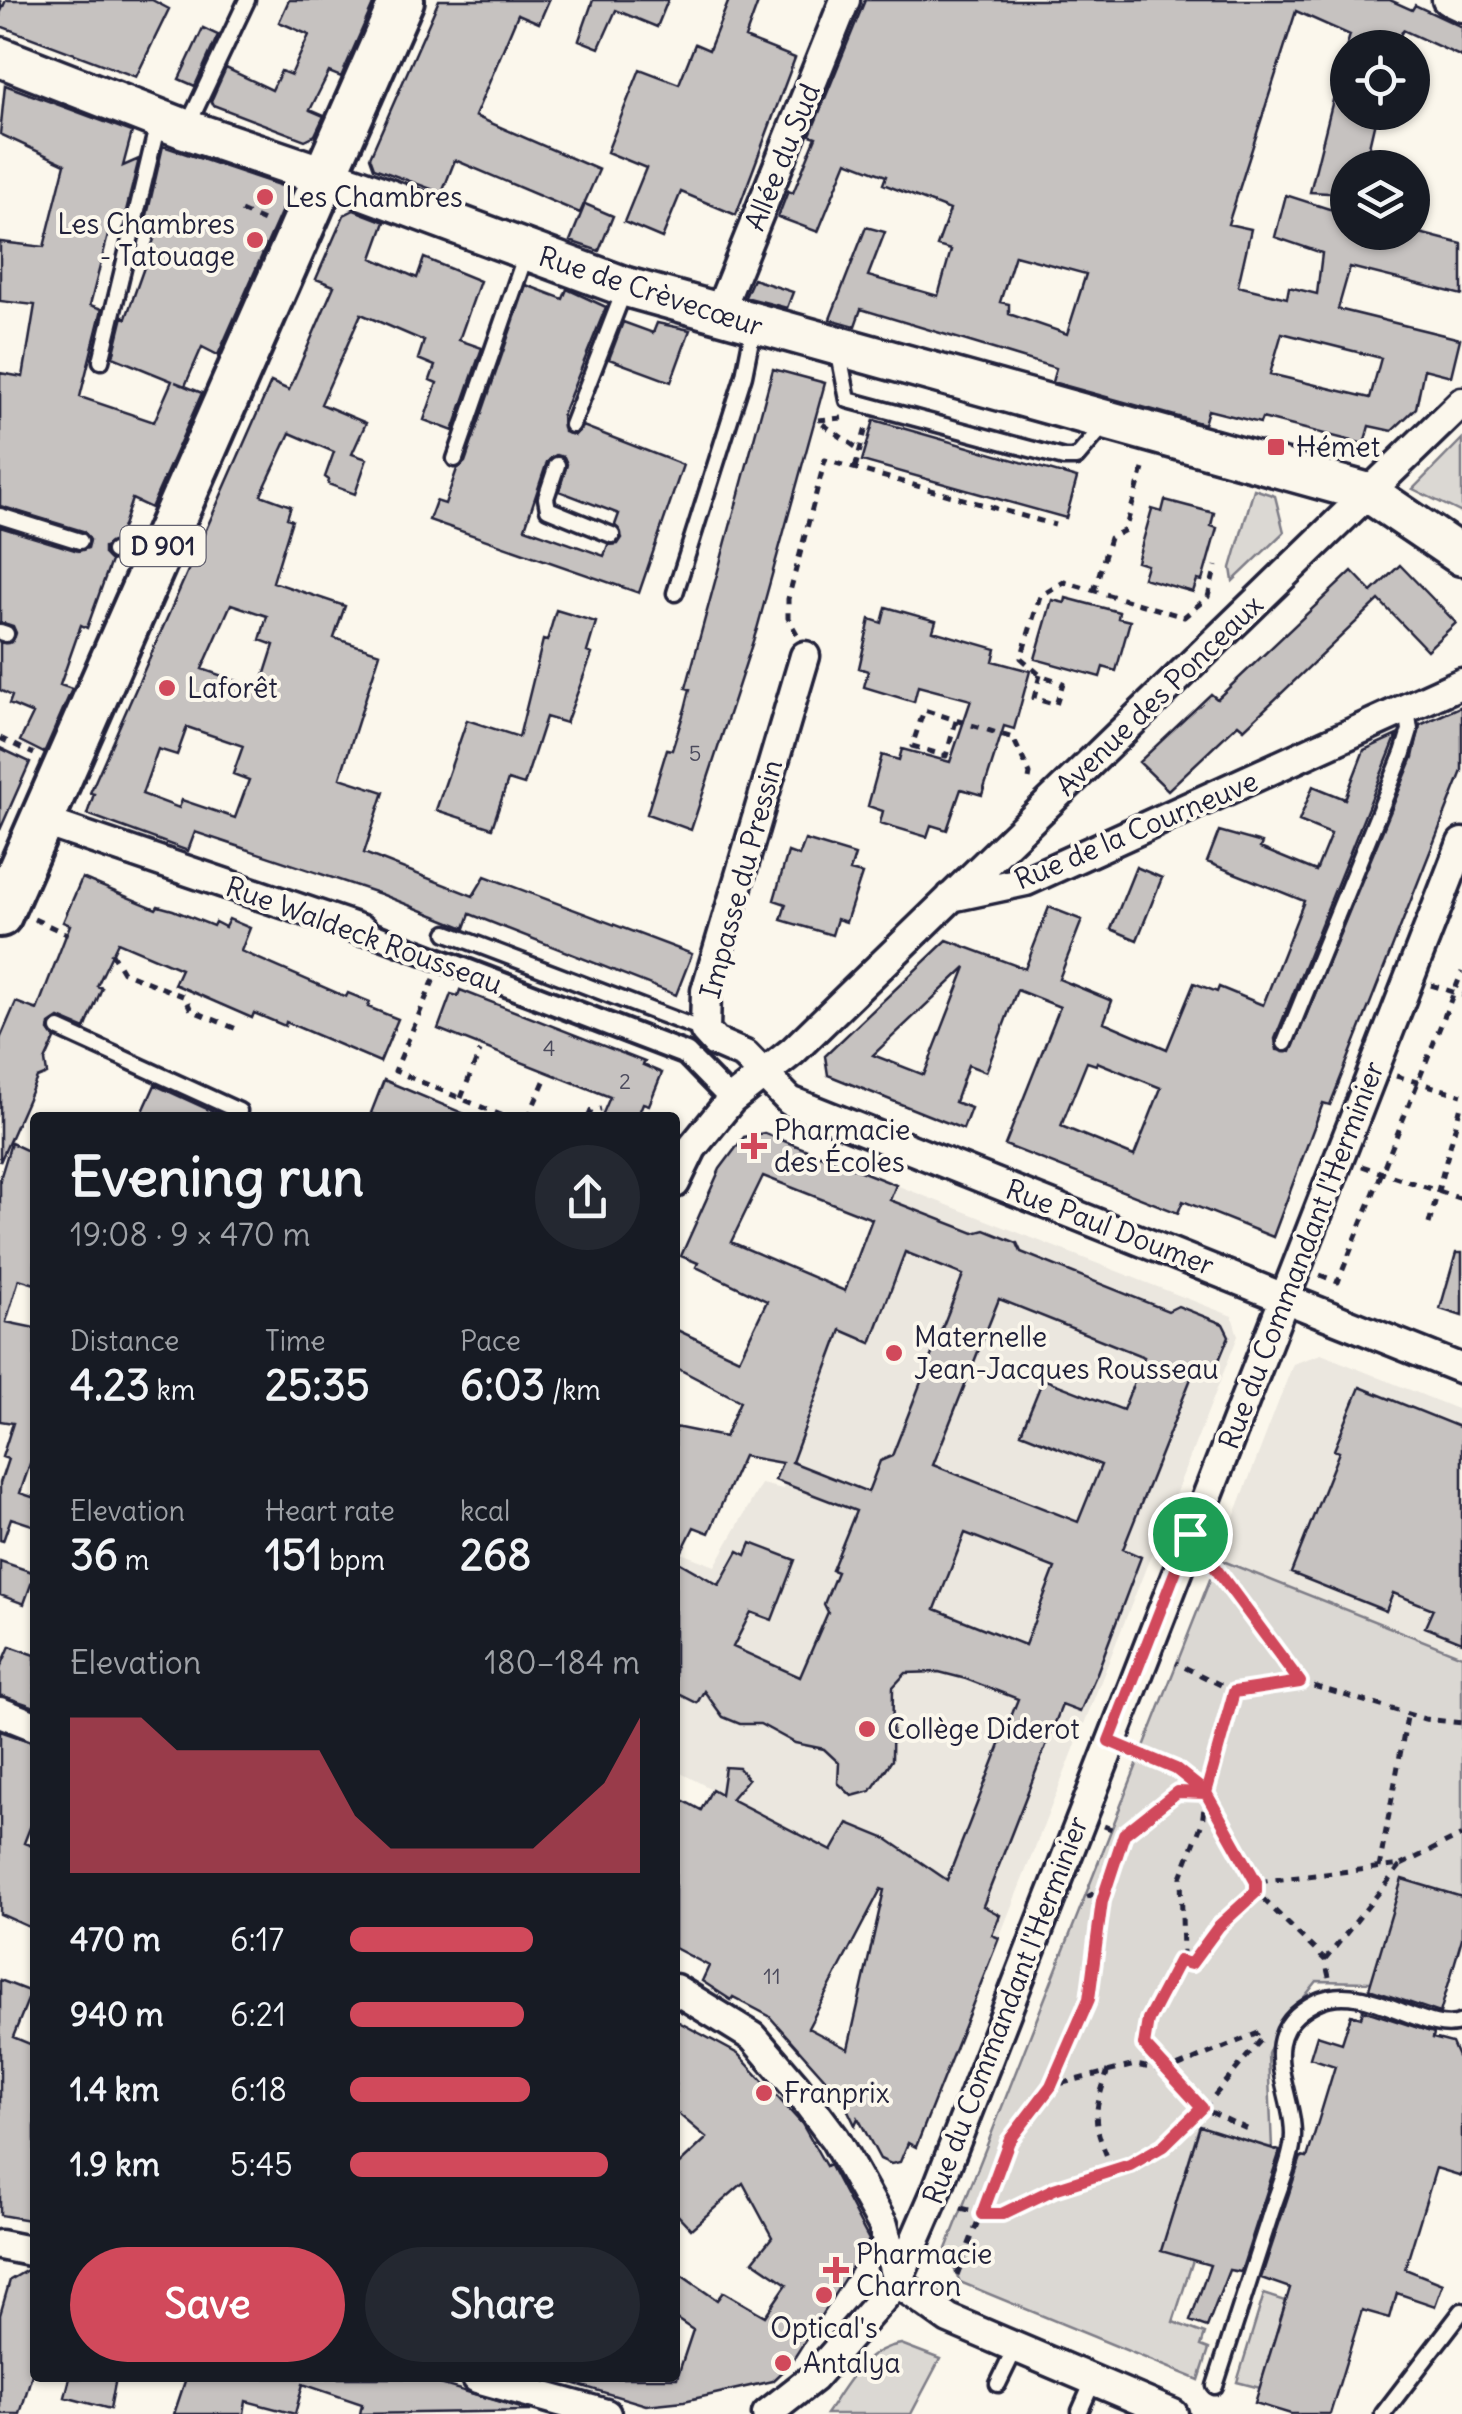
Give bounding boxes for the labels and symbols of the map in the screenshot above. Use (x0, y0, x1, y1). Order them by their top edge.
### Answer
street label: Allée du Sud (736, 78, 828, 236)
place label: Les Chambres (285, 179, 463, 215)
marker: Les Chambres (254, 186, 276, 208)
place label: Les Chambres - Tatouage (57, 206, 235, 274)
marker: Les Chambres - Tatouage (244, 229, 266, 251)
street label: Rue de Crèvecœur (534, 238, 768, 344)
place label: Hémet (1296, 429, 1380, 465)
marker: Hémet (1265, 436, 1287, 458)
road number: D 901 (120, 526, 206, 566)
street label: Avenue des Ponceaux (1048, 587, 1270, 803)
place label: Laforêt (187, 670, 278, 706)
marker: Laforêt (156, 677, 178, 699)
house number: 5 (689, 739, 701, 767)
street label: Impasse du Pressin (692, 756, 790, 1002)
street label: Rue de la Courneuve (1009, 763, 1263, 897)
street label: Rue Waldeck Rousseau (221, 868, 507, 1002)
house number: 4 (543, 1034, 555, 1062)
street label: Rue du Commandant l'Herminier (1210, 1056, 1392, 1454)
house number: 2 (619, 1067, 631, 1095)
place label: Pharmacie des Écoles (774, 1112, 910, 1180)
marker: Pharmacie des Écoles (743, 1135, 765, 1157)
street label: Rue Paul Doumer (1001, 1171, 1219, 1283)
place label: Maternelle Jean-Jacques Rousseau (914, 1319, 1219, 1387)
marker: Maternelle Jean-Jacques Rousseau (883, 1342, 905, 1364)
pin (1148, 1492, 1233, 1577)
place label: Collège Diderot (887, 1711, 1080, 1747)
marker: Collège Diderot (856, 1718, 878, 1740)
street label: Rue du Commandant l'Herminier (914, 1811, 1096, 2209)
house number: 11 (763, 1962, 781, 1990)
place label: Franprix (784, 2075, 890, 2111)
marker: Franprix (753, 2082, 775, 2104)
place label: Pharmacie Charron (856, 2236, 992, 2304)
marker: Pharmacie Charron (825, 2259, 847, 2281)
marker: Optical's (813, 2284, 835, 2306)
place label: Optical's (770, 2310, 878, 2346)
place label: Antalya (803, 2345, 901, 2381)
marker: Antalya (772, 2352, 794, 2374)

